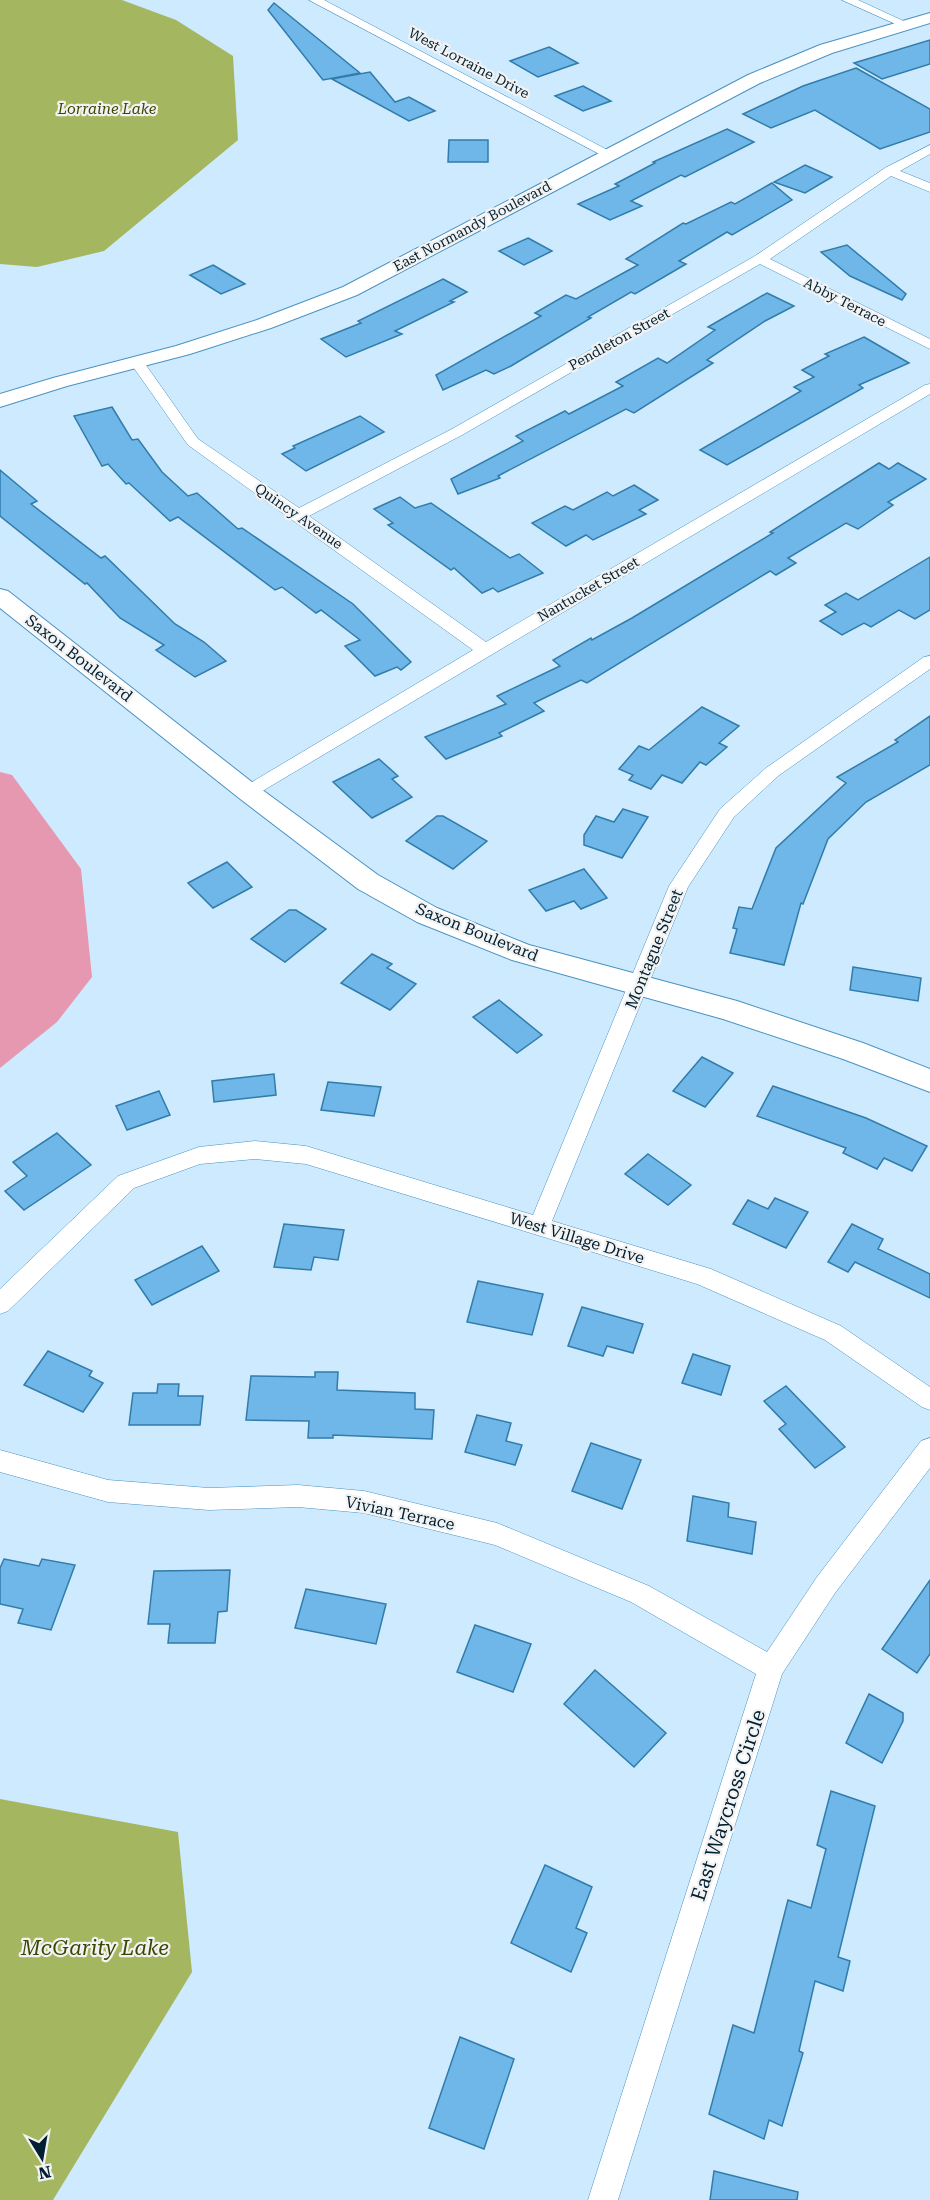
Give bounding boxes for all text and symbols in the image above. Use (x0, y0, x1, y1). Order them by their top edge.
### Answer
street label: West Lorraine Drive (406, 24, 532, 102)
water label: Lorraine Lake (57, 100, 157, 118)
street label: East Normandy Boulevard (390, 178, 554, 274)
street label: Abby Terrace (801, 274, 889, 330)
street label: Pendleton Street (566, 305, 672, 373)
street label: Quincy Avenue (252, 480, 346, 552)
street label: Nantucket Street (534, 553, 642, 625)
street label: Saxon Boulevard (22, 610, 136, 706)
street label: Montague Street (621, 886, 687, 1012)
street label: Saxon Boulevard (413, 899, 541, 965)
street label: West Village Drive (507, 1208, 647, 1268)
street label: Vivian Terrace (344, 1492, 457, 1534)
street label: East Waycross Circle (686, 1706, 770, 1904)
water label: McGarity Lake (20, 1936, 169, 1960)
north arrow (12, 2128, 72, 2188)
text: N (37, 2162, 53, 2183)

